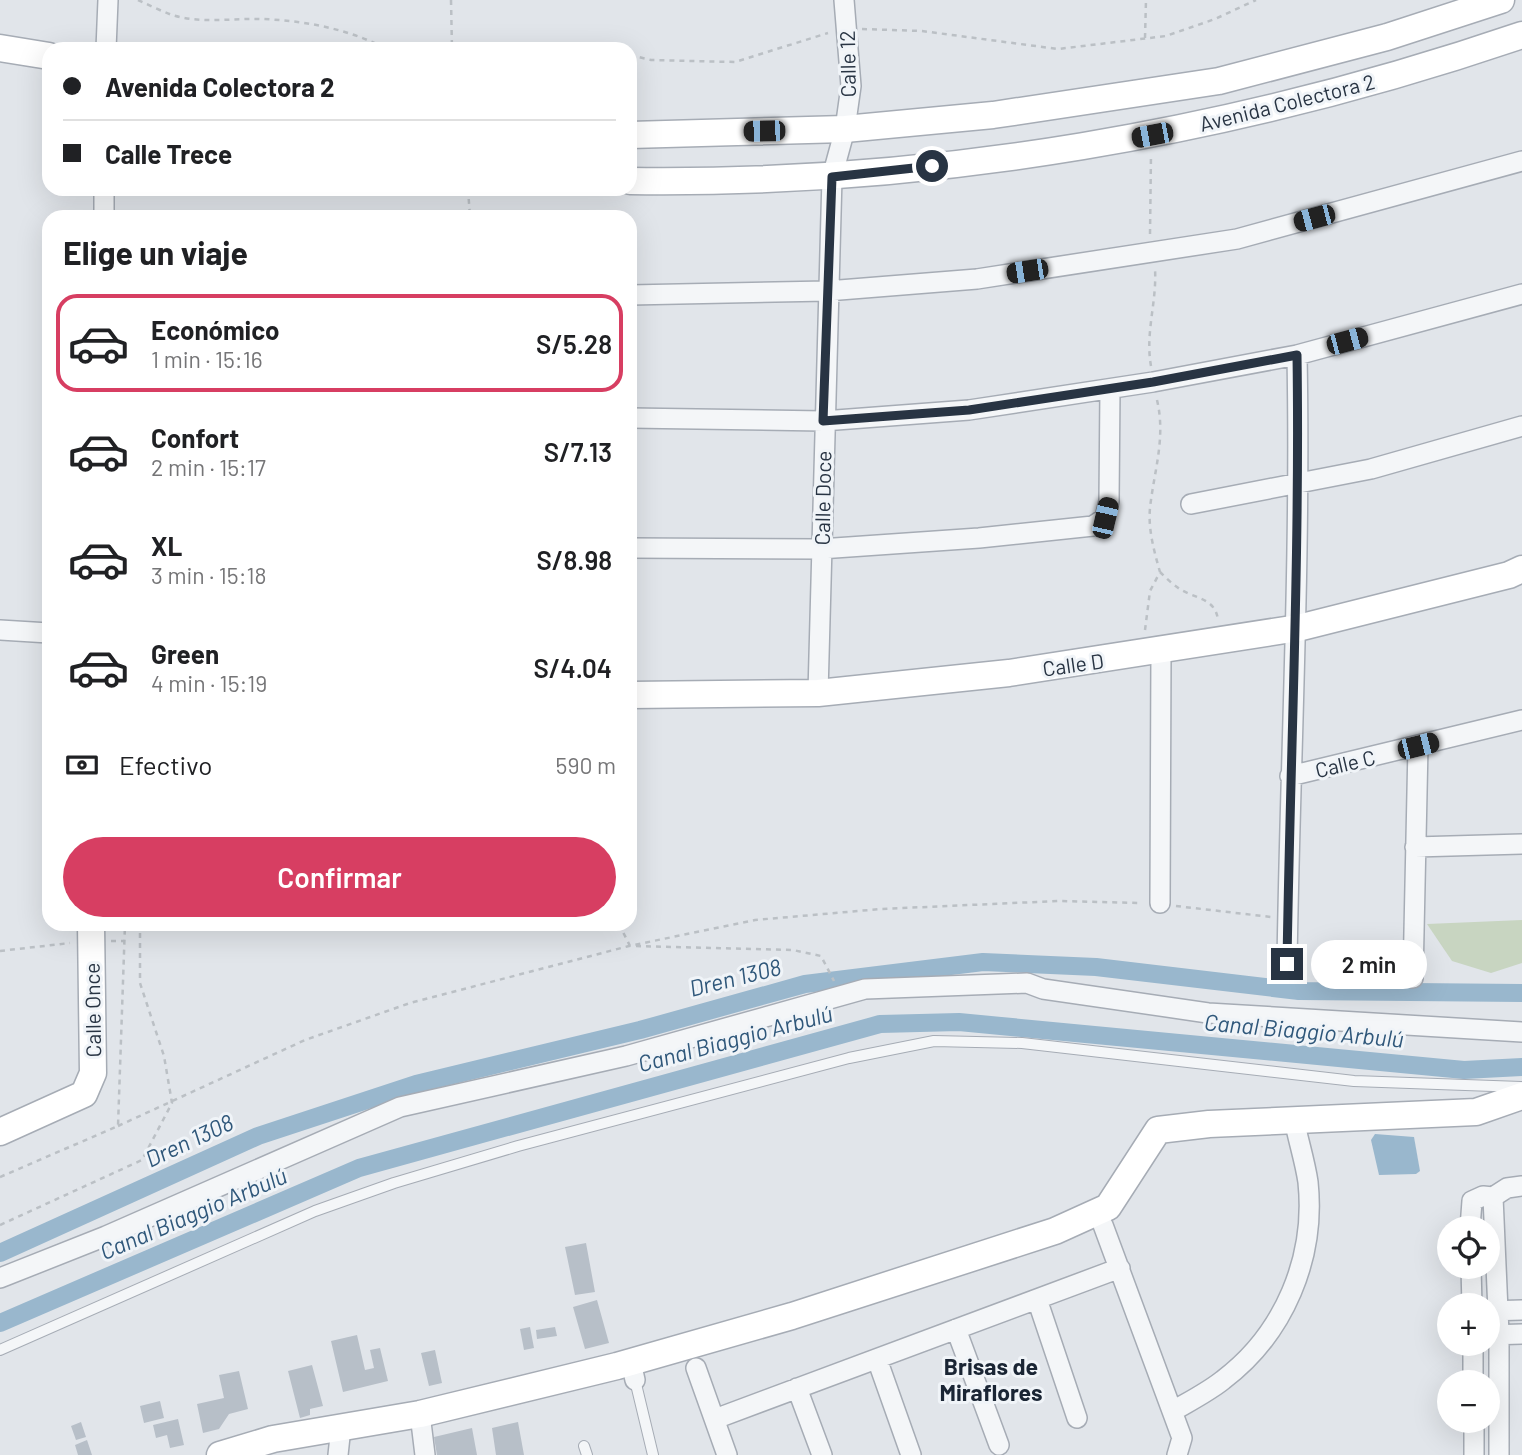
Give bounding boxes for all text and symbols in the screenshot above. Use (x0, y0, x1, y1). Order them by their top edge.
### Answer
street label: Calle 12 (834, 30, 860, 98)
street label: Avenida Colectora 2 (1197, 68, 1377, 136)
text: Avenida Colectora 2 (105, 71, 335, 102)
car (743, 120, 786, 142)
car (1130, 121, 1175, 149)
text: Calle Trece (105, 138, 232, 169)
route start (916, 150, 948, 182)
car (1291, 202, 1338, 234)
text: Elige un viaje (63, 233, 248, 271)
car (1005, 257, 1050, 285)
icon: car (67, 312, 130, 375)
text: Económico (151, 314, 280, 345)
car (1324, 325, 1371, 357)
text: S/5.28 (536, 328, 612, 359)
text: 1 min · 15:16 (151, 345, 263, 373)
icon: car (67, 420, 130, 483)
text: Confort (151, 422, 239, 453)
text: S/7.13 (544, 436, 612, 467)
street label: Calle Doce (809, 450, 835, 546)
text: 2 min · 15:17 (151, 453, 266, 481)
car (1091, 495, 1120, 541)
icon: car (67, 528, 130, 591)
text: XL (151, 530, 182, 561)
text: S/8.98 (536, 544, 612, 575)
text: 3 min · 15:18 (151, 561, 266, 589)
icon: car (67, 636, 130, 699)
text: Green (151, 638, 219, 669)
street label: Calle D (1041, 647, 1105, 681)
text: S/4.04 (533, 652, 612, 683)
text: 4 min · 15:19 (151, 669, 267, 697)
car (1396, 731, 1441, 761)
street label: Calle C (1312, 744, 1378, 782)
icon: cash (63, 746, 101, 784)
text: Efectivo (119, 749, 212, 780)
text: 590 m (556, 751, 616, 779)
button: Confirmar (63, 837, 616, 917)
callout: 2 min (1312, 940, 1427, 988)
route end (1271, 948, 1303, 980)
text: 2 min (1342, 950, 1396, 978)
water label: Dren 1308 (686, 952, 784, 1002)
street label: Calle Once (79, 962, 105, 1058)
water label: Canal Biaggio Arbulú (635, 999, 835, 1077)
water label: Canal Biaggio Arbulú (1203, 1007, 1405, 1053)
water label: Dren 1308 (141, 1107, 238, 1172)
water label: Canal Biaggio Arbulú (95, 1161, 291, 1265)
map controls (1437, 1216, 1500, 1433)
button: locate (1437, 1216, 1500, 1279)
button: + (1437, 1293, 1500, 1356)
district label: Brisas de Miraflores (940, 1352, 1042, 1406)
button: − (1437, 1370, 1500, 1433)

